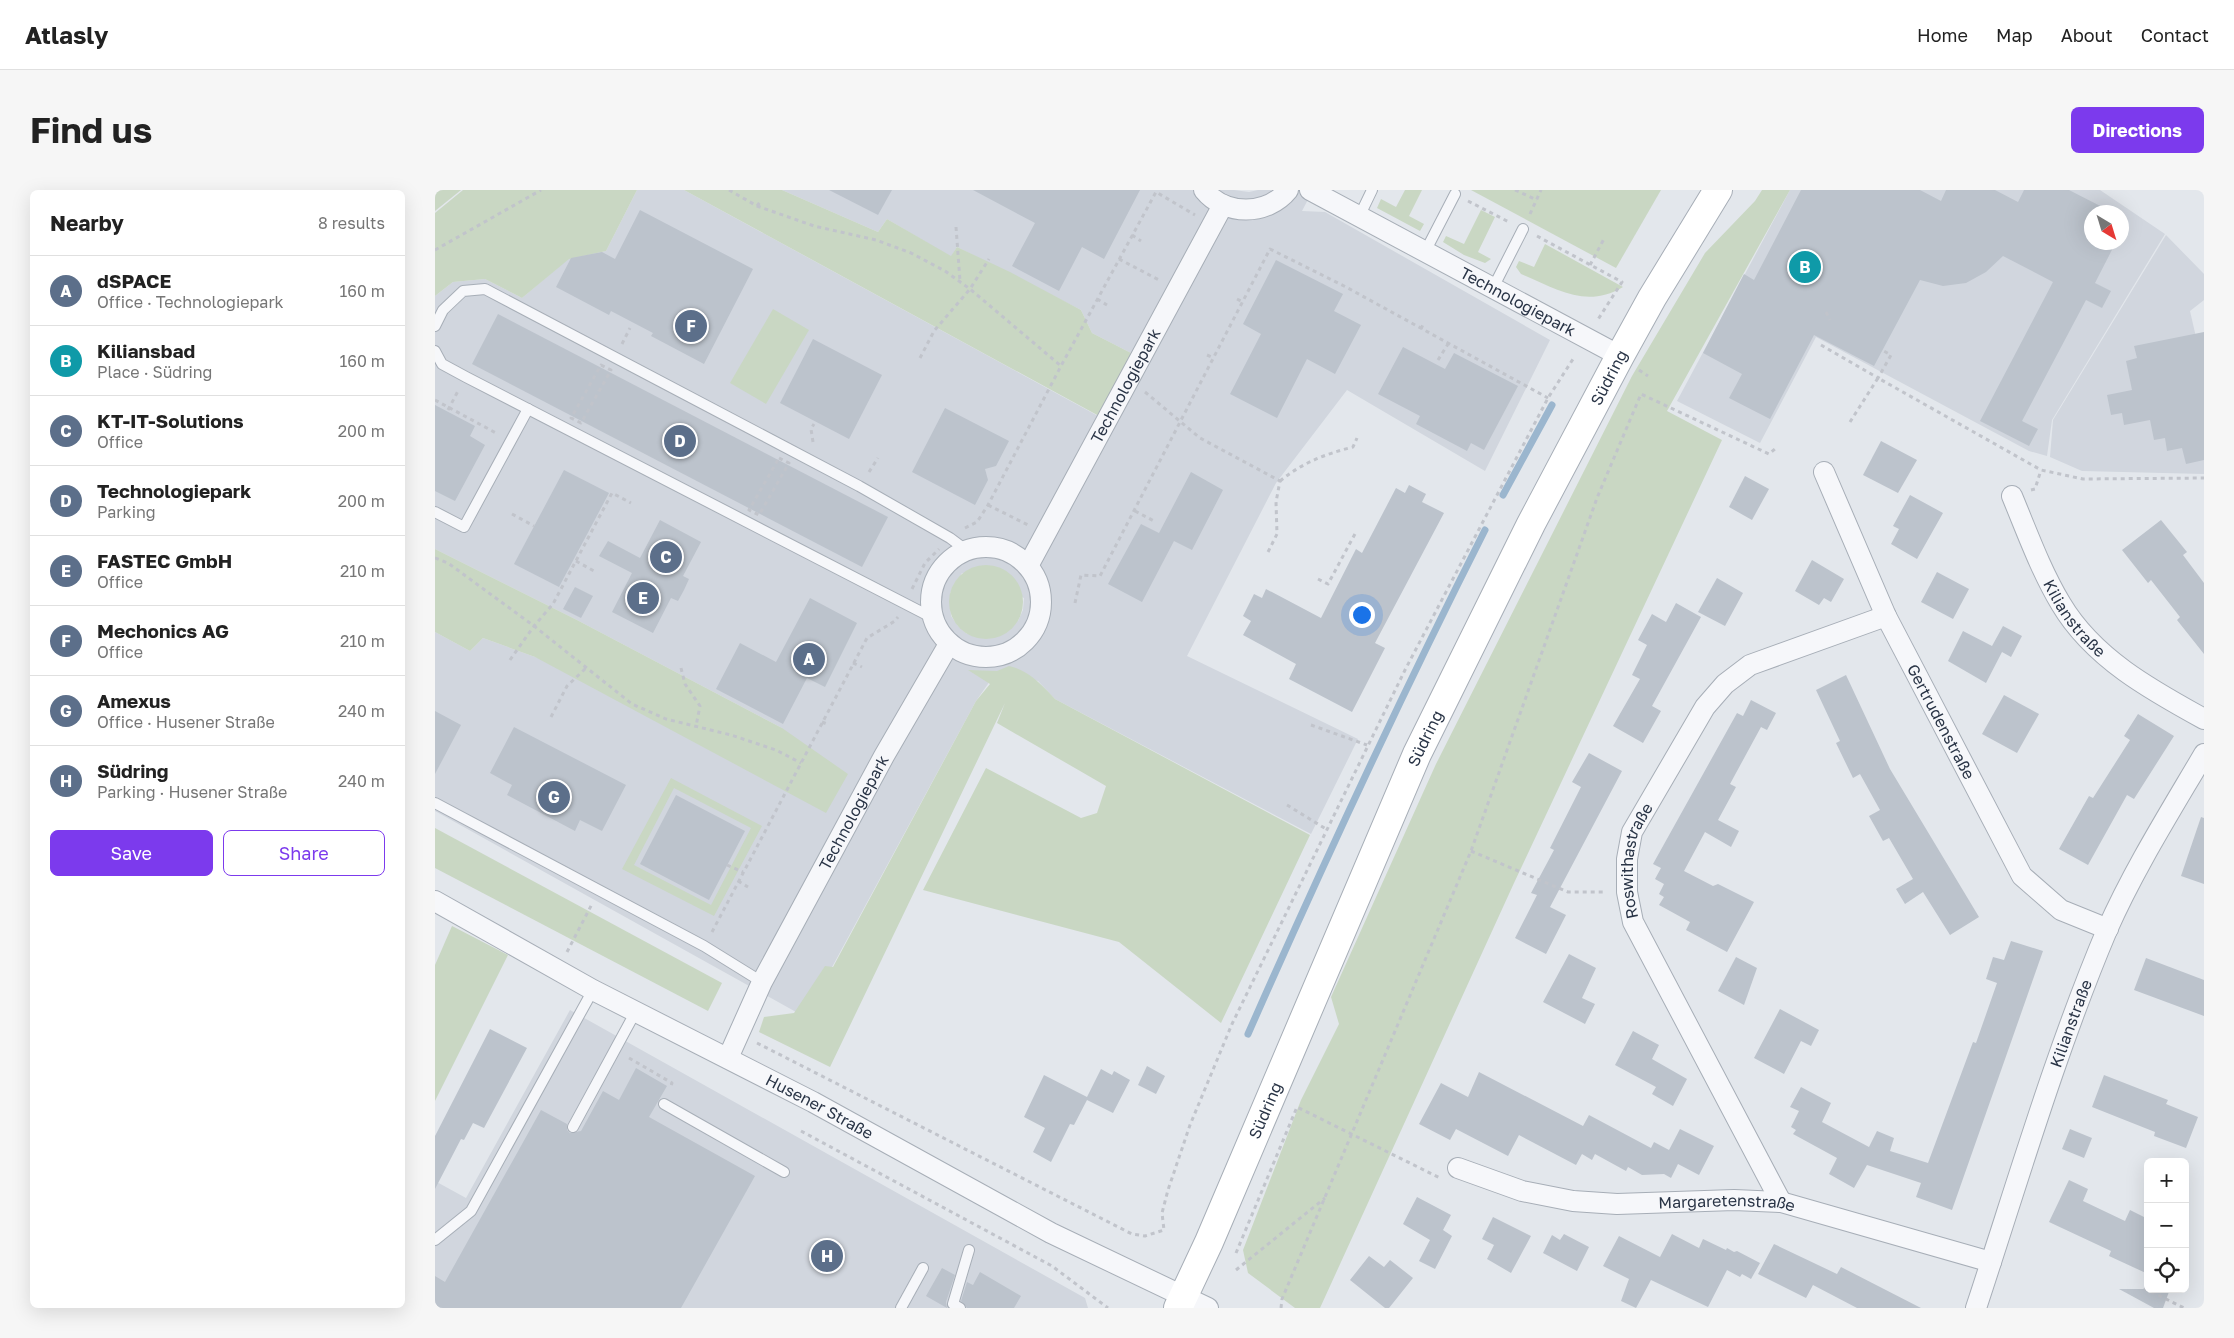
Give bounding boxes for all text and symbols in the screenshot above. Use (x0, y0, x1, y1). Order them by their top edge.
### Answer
text: Atlasly (25, 20, 108, 49)
text: Home (1917, 24, 1968, 46)
text: Map (1996, 24, 2033, 46)
text: About (2061, 24, 2113, 46)
text: Contact (2141, 24, 2209, 46)
button: Directions (2071, 107, 2204, 153)
text: Find us (30, 109, 152, 151)
north arrow (2084, 205, 2129, 250)
text: Nearby (50, 210, 124, 236)
text: 8 results (318, 213, 385, 233)
pin: B (1789, 248, 1821, 286)
street label: Technologiepark (1457, 262, 1579, 340)
text: dSPACE (97, 269, 171, 292)
text: A (60, 281, 72, 301)
text: 160 m (339, 281, 385, 301)
text: Office · Technologiepark (97, 292, 284, 312)
pin: F (675, 307, 707, 345)
street label: Technologiepark (1086, 325, 1165, 447)
text: Kiliansbad (97, 339, 195, 362)
street label: Südring (1586, 346, 1632, 409)
text: B (60, 351, 72, 371)
text: 160 m (339, 351, 385, 371)
text: Place · Südring (97, 362, 212, 382)
text: KT-IT-Solutions (97, 409, 244, 432)
text: C (60, 421, 72, 441)
text: 200 m (338, 421, 385, 441)
pin: D (664, 422, 696, 460)
text: Office (97, 432, 143, 452)
text: Technologiepark (97, 479, 251, 502)
text: D (60, 491, 72, 511)
text: 200 m (338, 491, 385, 511)
text: Parking (97, 502, 156, 522)
pin: C (650, 538, 682, 576)
text: FASTEC GmbH (97, 549, 232, 572)
text: E (61, 561, 71, 581)
text: 210 m (340, 561, 385, 581)
text: Office (97, 572, 143, 592)
street label: Kilianstraße (2039, 576, 2110, 661)
pin: E (627, 579, 659, 617)
your location (1349, 602, 1375, 628)
text: Mechonics AG (97, 619, 229, 642)
text: F (61, 631, 71, 651)
text: 210 m (340, 631, 385, 651)
pin: A (793, 640, 825, 678)
text: Office (97, 642, 143, 662)
street label: Gertrudenstraße (1903, 661, 1980, 783)
text: Amexus (97, 689, 171, 712)
text: G (60, 701, 72, 721)
text: 240 m (338, 701, 385, 721)
street label: Südring (1403, 707, 1447, 769)
text: Office · Husener Straße (97, 712, 275, 732)
street label: Technologiepark (814, 751, 893, 873)
text: Südring (97, 759, 169, 782)
text: H (60, 771, 72, 791)
text: 240 m (338, 771, 385, 791)
pin: G (538, 778, 570, 816)
text: Parking · Husener Straße (97, 782, 287, 802)
street label: Roswithastraße (1617, 799, 1657, 921)
button: Save (50, 830, 213, 876)
button: Share (223, 830, 385, 876)
street label: Kilianstraße (2046, 977, 2096, 1070)
street label: Husener Straße (762, 1070, 877, 1143)
street label: Südring (1244, 1079, 1286, 1142)
map controls (2144, 1158, 2189, 1293)
button: + (2144, 1158, 2189, 1203)
street label: Margaretenstraße (1658, 1190, 1798, 1216)
button: − (2144, 1203, 2189, 1248)
pin: H (811, 1237, 843, 1275)
button: locate (2144, 1248, 2189, 1293)

